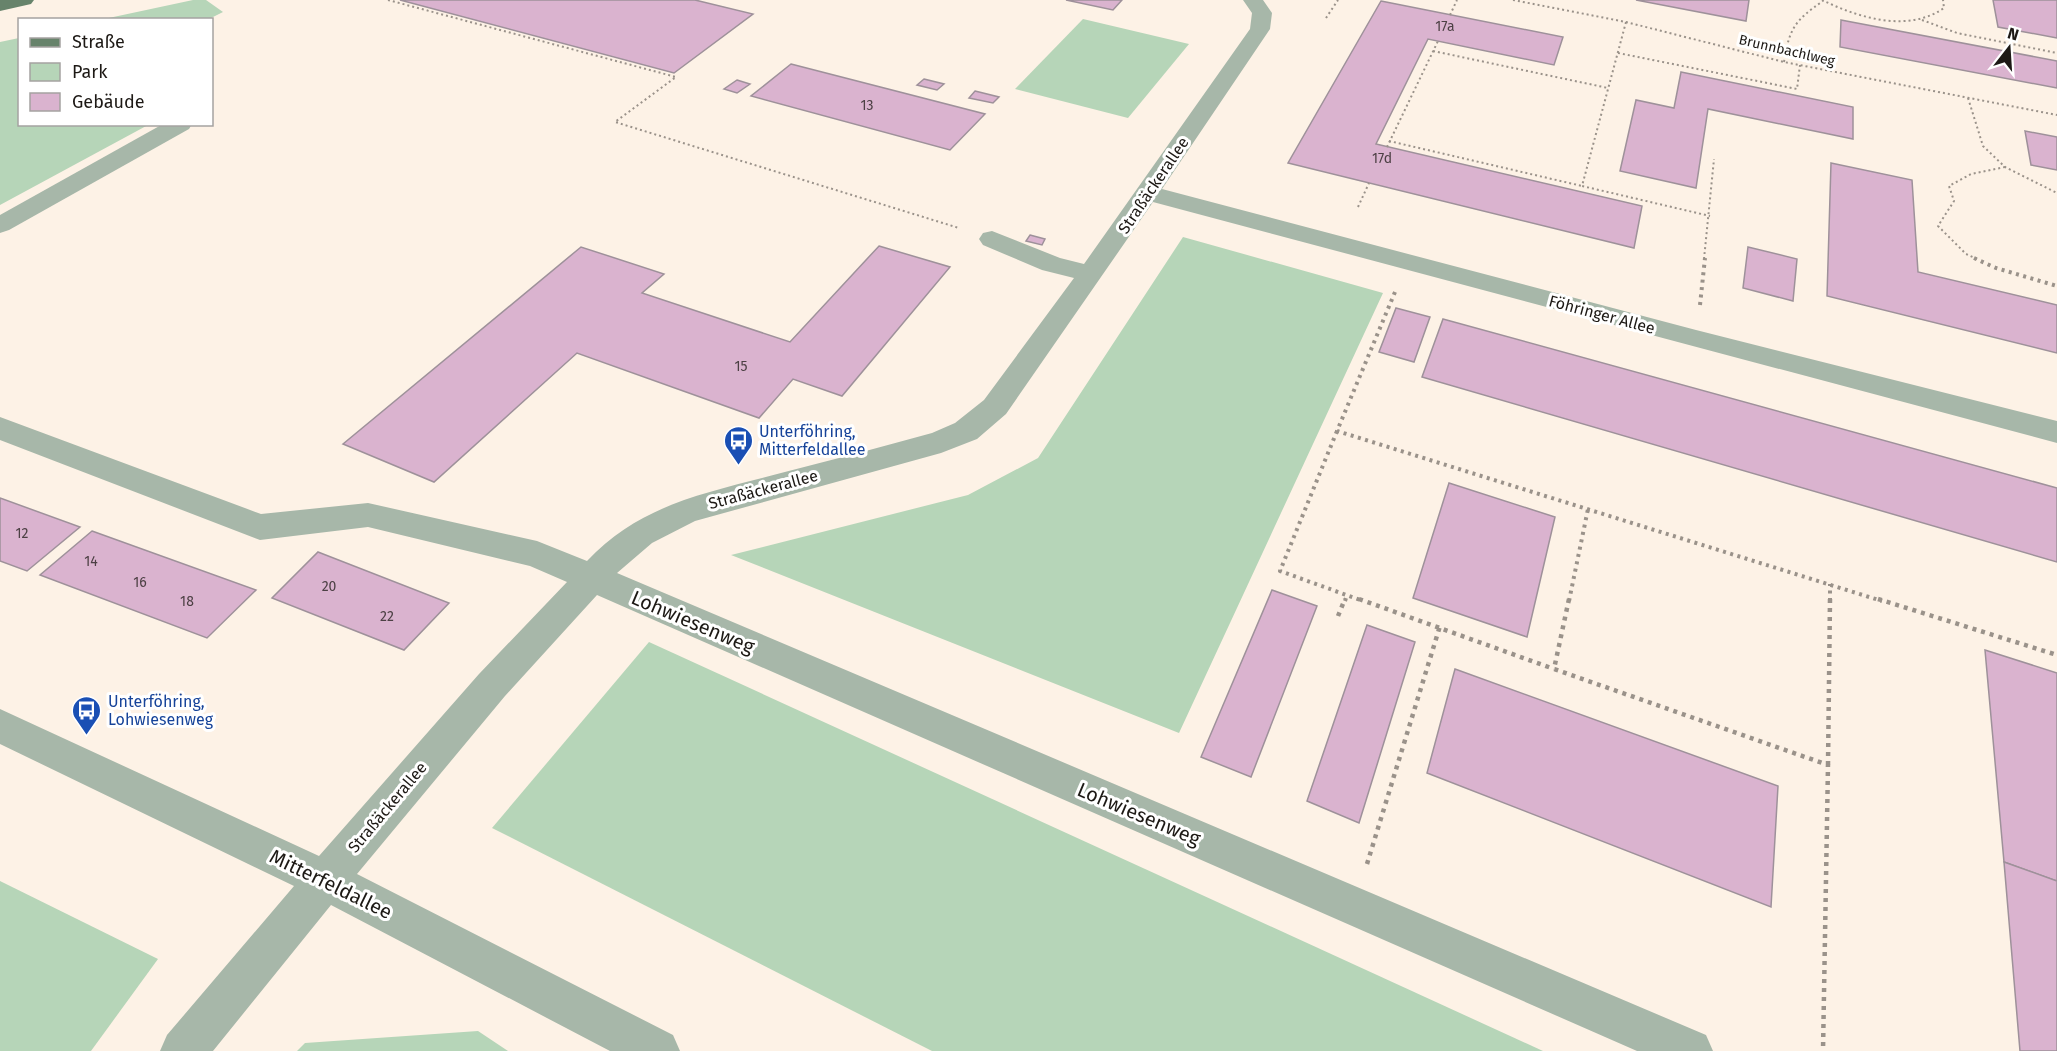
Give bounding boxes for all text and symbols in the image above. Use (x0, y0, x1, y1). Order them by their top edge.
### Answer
legend (18, 18, 213, 126)
house number: 17a (1435, 18, 1455, 35)
north arrow (1979, 18, 2039, 78)
text: N (2005, 23, 2021, 45)
text: Straße (72, 31, 125, 53)
street label: Brunnbachlweg (1737, 31, 1837, 70)
text: Park (72, 61, 108, 83)
text: Gebäude (72, 91, 145, 113)
house number: 13 (860, 97, 874, 114)
street label: Straßäckerallee (1114, 133, 1193, 237)
house number: 17d (1372, 150, 1392, 167)
street label: Föhringer Allee (1547, 291, 1657, 338)
house number: 15 (734, 358, 748, 375)
place label: Unterföhring, Mitterfeldallee (759, 422, 866, 459)
bus stop icon: Unterföhring, Mitterfeldallee (722, 424, 754, 466)
street label: Straßäckerallee (706, 466, 820, 513)
house number: 12 (16, 525, 29, 542)
house number: 14 (84, 553, 98, 570)
house number: 16 (133, 574, 147, 591)
house number: 20 (322, 578, 337, 595)
street label: Lohwiesenweg (628, 585, 759, 659)
house number: 18 (180, 593, 194, 610)
house number: 22 (380, 608, 394, 625)
place label: Unterföhring, Lohwiesenweg (108, 692, 214, 729)
bus stop icon: Unterföhring, Lohwiesenweg (71, 694, 103, 736)
street label: Straßäckerallee (344, 758, 431, 856)
street label: Lohwiesenweg (1074, 777, 1205, 851)
street label: Mitterfeldallee (266, 844, 396, 924)

